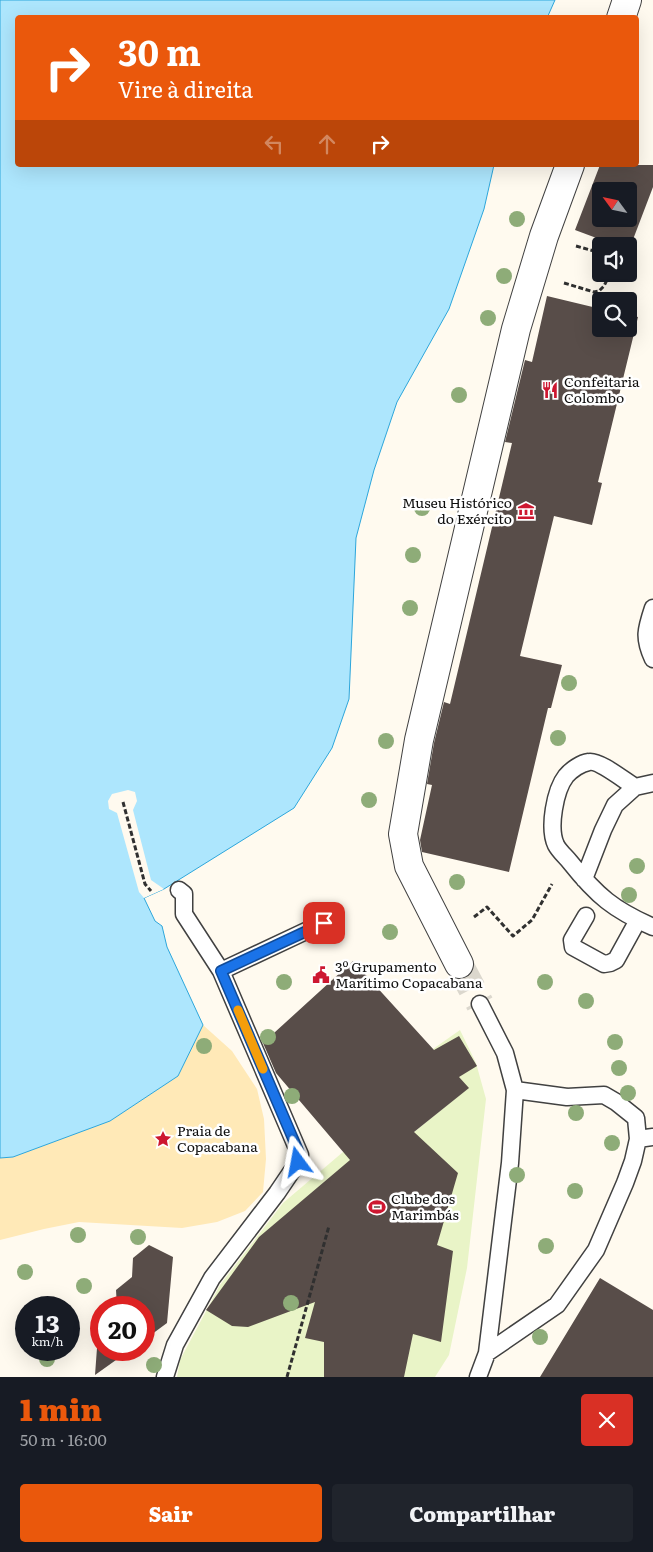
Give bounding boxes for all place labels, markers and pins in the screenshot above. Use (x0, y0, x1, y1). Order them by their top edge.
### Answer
place label: Confeitaria Colombo (564, 371, 640, 407)
restaurant icon: Confeitaria Colombo (540, 380, 560, 400)
place label: Museu Histórico do Exército (402, 492, 512, 528)
museum icon: Museu Histórico do Exército (516, 501, 536, 521)
pin (303, 902, 345, 944)
place label: 3º Grupamento Marítimo Copacabana (335, 956, 483, 992)
public building icon: 3º Grupamento Marítimo Copacabana (311, 965, 331, 985)
place label: Praia de Copacabana (177, 1120, 258, 1156)
place icon: Praia de Copacabana (153, 1129, 173, 1149)
place label: Clube dos Marimbás (391, 1188, 459, 1224)
sports icon: Clube dos Marimbás (367, 1197, 387, 1217)

